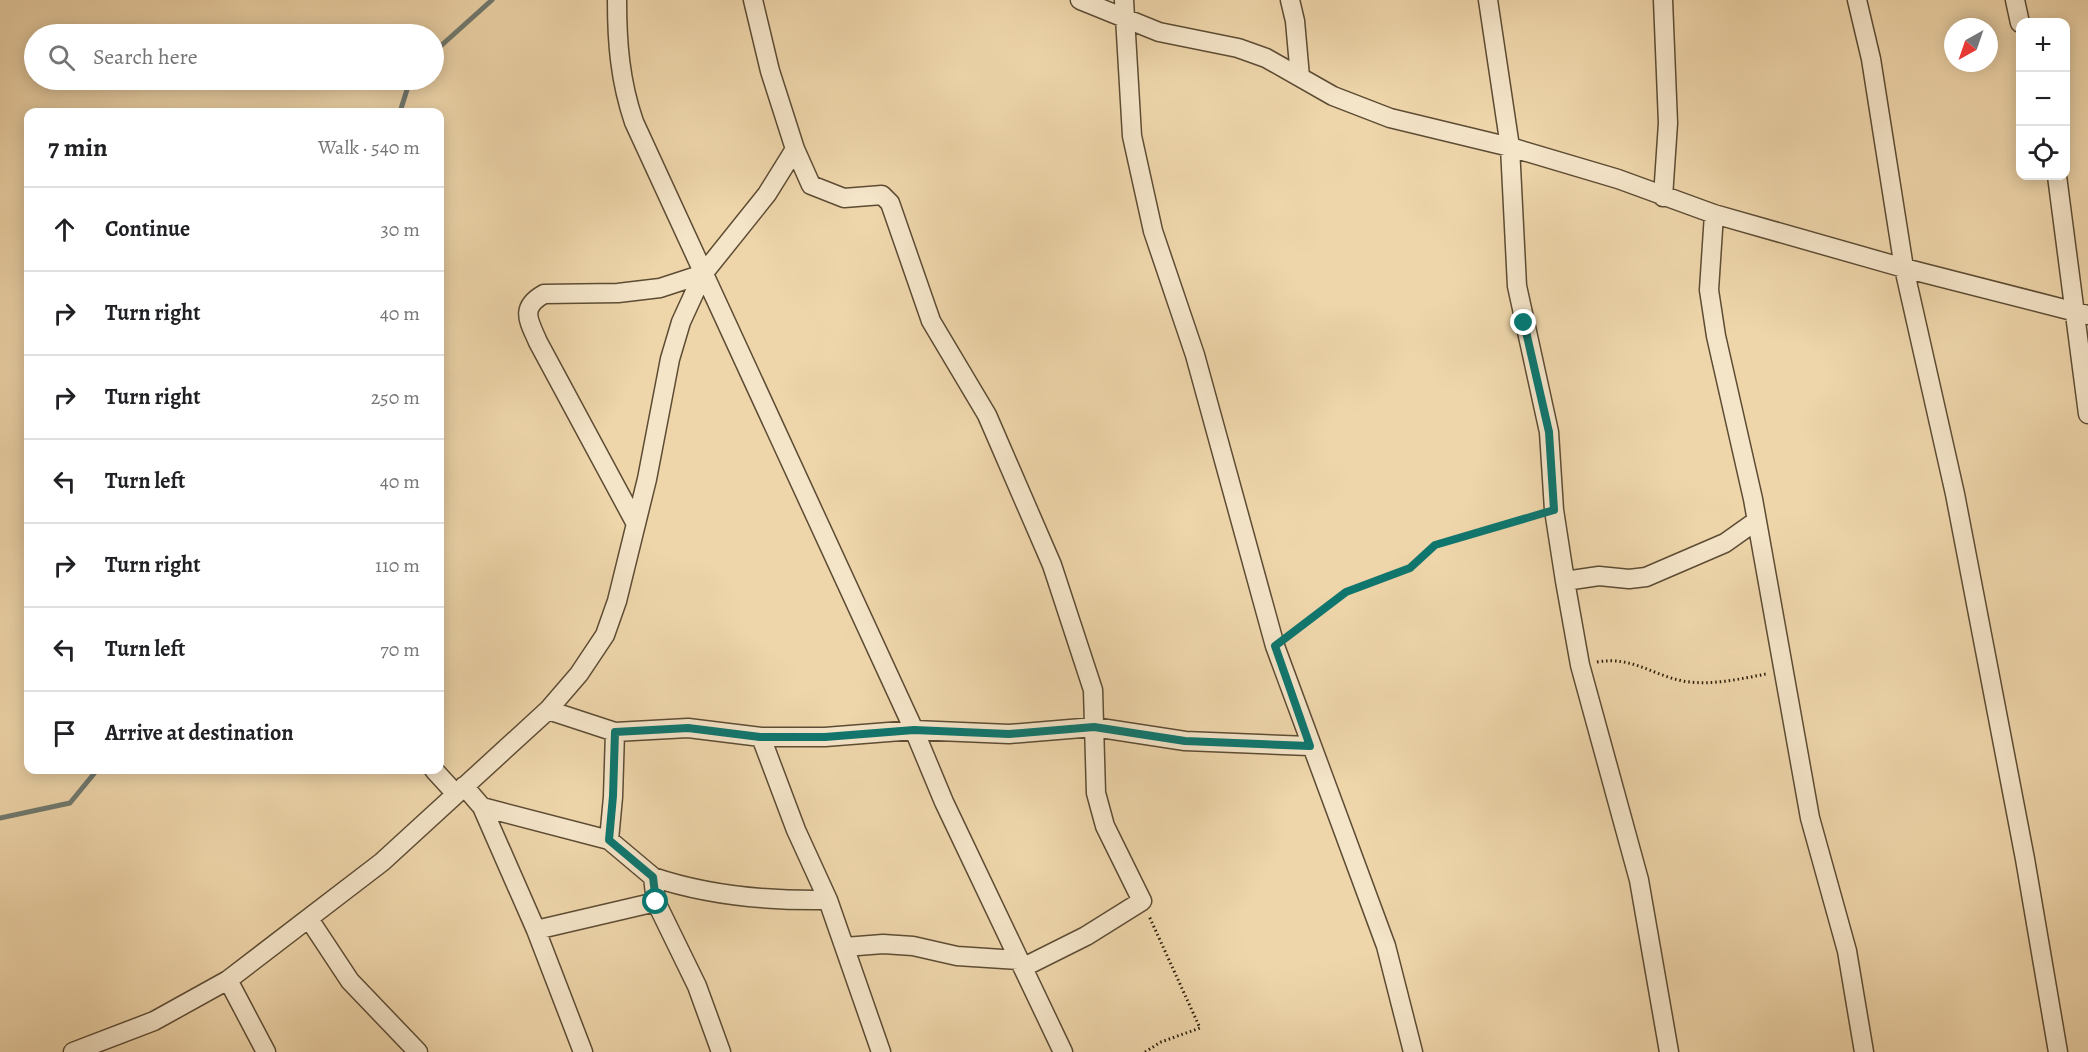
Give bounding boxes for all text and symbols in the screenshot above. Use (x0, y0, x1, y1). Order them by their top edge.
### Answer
north arrow (1944, 18, 1998, 72)
map controls (2016, 18, 2070, 180)
button: + (2016, 18, 2070, 72)
search box (24, 24, 444, 90)
icon: search (45, 41, 78, 74)
text: Search here (93, 42, 198, 72)
button: − (2016, 72, 2070, 126)
button: locate (2016, 126, 2070, 180)
text: 7 min (48, 130, 108, 165)
text: Walk · 540 m (318, 134, 420, 161)
icon: ahead (48, 213, 81, 246)
text: Continue (105, 214, 190, 244)
text: 30 m (380, 216, 420, 243)
icon: right (48, 297, 81, 330)
text: Turn right (105, 298, 201, 328)
text: 40 m (380, 300, 420, 327)
route end (1510, 309, 1536, 335)
icon: right (48, 381, 81, 414)
text: Turn right (105, 382, 201, 412)
text: 250 m (371, 384, 420, 411)
icon: left (48, 465, 81, 498)
text: Turn left (105, 466, 185, 496)
text: 40 m (380, 468, 420, 495)
icon: right (48, 549, 81, 582)
text: Turn right (105, 550, 201, 580)
text: 110 m (375, 552, 420, 579)
icon: left (48, 633, 81, 666)
text: Turn left (105, 634, 185, 664)
text: 70 m (380, 636, 420, 663)
icon: arrive (48, 717, 81, 750)
text: Arrive at destination (105, 718, 294, 748)
route start (642, 888, 668, 914)

